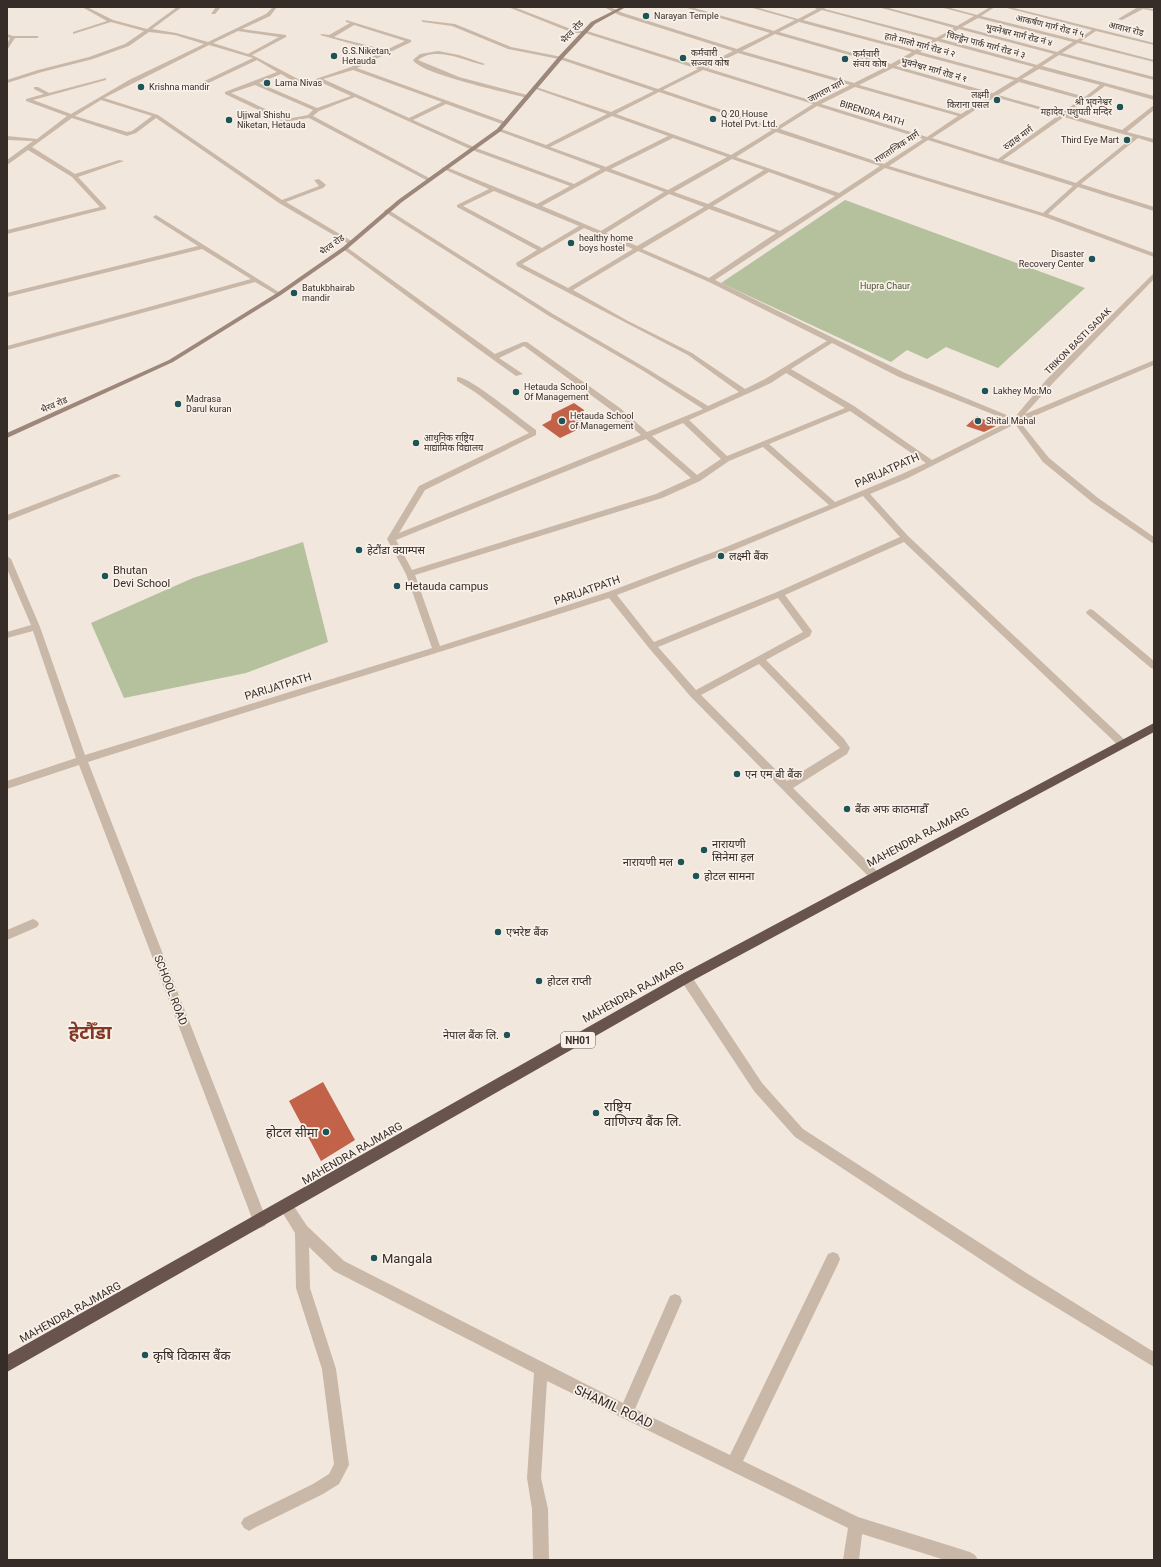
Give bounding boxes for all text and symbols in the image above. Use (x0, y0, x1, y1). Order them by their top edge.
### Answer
marker: Narayan Temple (641, 11, 651, 21)
place label: Narayan Temple (654, 11, 719, 21)
street label: आकर्षण मार्ग रोड नं ५ (1015, 12, 1086, 39)
street label: भैरव रोड (558, 18, 585, 46)
street label: आवाश रोड (1107, 19, 1145, 38)
street label: भुवनेश्वर मार्ग रोड नं ४ (984, 21, 1054, 49)
street label: चिल्ड्रेन पार्क मार्ग रोड नं ३ (945, 29, 1027, 61)
street label: हाते मालो मार्ग रोड नं २ (884, 30, 957, 59)
place label: G.S.Niketan, Hetauda (342, 46, 391, 66)
place label: कर्मचारी सञ्चय कोष (691, 47, 730, 68)
place label: कर्मचारी संचय कोष (853, 48, 887, 69)
marker: G.S.Niketan, Hetauda (329, 51, 339, 61)
marker: कर्मचारी सञ्चय कोष (678, 53, 688, 63)
marker: कर्मचारी संचय कोष (840, 54, 850, 64)
street label: भुवनेश्वर मार्ग रोड नं १ (899, 55, 969, 85)
street label: जागरण मार्ग (806, 76, 847, 105)
marker: Lama Nivas (262, 78, 272, 88)
place label: Lama Nivas (275, 78, 323, 88)
marker: Krishna mandir (136, 82, 146, 92)
place label: Krishna mandir (149, 82, 210, 92)
place label: लक्ष्मी किराना पसल (947, 89, 990, 110)
marker: लक्ष्मी किराना पसल (992, 95, 1002, 105)
place label: श्री भुवनेश्वर महादेव, पशुपती मन्दिर (1041, 96, 1112, 118)
street label: BIRENDRA PATH (839, 98, 905, 128)
marker: श्री भुवनेश्वर महादेव, पशुपती मन्दिर (1115, 102, 1125, 112)
place label: Q 20 House Hotel Pvt. Ltd. (721, 109, 778, 129)
place label: Ujjwal Shishu Niketan, Hetauda (237, 110, 306, 130)
marker: Q 20 House Hotel Pvt. Ltd. (708, 114, 718, 124)
marker: Ujjwal Shishu Niketan, Hetauda (224, 115, 234, 125)
street label: रुद्राक्ष मार्ग (1001, 123, 1035, 152)
street label: गणतान्त्रिक मार्ग (872, 127, 922, 165)
place label: Third Eye Mart (1061, 135, 1119, 145)
marker: Third Eye Mart (1122, 135, 1132, 145)
street label: भैरव रोड (317, 232, 346, 257)
place label: healthy home boys hostel (579, 233, 633, 253)
marker: healthy home boys hostel (566, 238, 576, 248)
place label: Disaster Recovery Center (1019, 249, 1084, 269)
marker: Disaster Recovery Center (1087, 254, 1097, 264)
park label: Hupra Chaur (860, 281, 910, 291)
place label: Batukbhairab mandir (302, 283, 355, 303)
marker: Batukbhairab mandir (289, 288, 299, 298)
street label: TRIKON BASTI SADAK (1043, 306, 1113, 376)
place label: Hetauda School Of Management (524, 382, 589, 402)
marker: Lakhey Mo:Mo (980, 386, 990, 396)
place label: Lakhey Mo:Mo (993, 386, 1052, 396)
marker: Hetauda School Of Management (511, 387, 521, 397)
street label: भैरव रोड (39, 394, 69, 415)
place label: Madrasa Darul kuran (186, 394, 232, 414)
marker: Madrasa Darul kuran (173, 399, 183, 409)
place label: Hetauda School of Management (570, 411, 634, 431)
marker: Hetauda School of Management (557, 416, 567, 426)
marker: Shital Mahal (973, 416, 983, 426)
place label: Shital Mahal (986, 416, 1036, 426)
place label: आधुनिक राष्ट्रिय माद्यामिक विद्यालय (424, 432, 484, 453)
marker: आधुनिक राष्ट्रिय माद्यामिक विद्यालय (411, 438, 421, 448)
street label: PARIJATPATH (853, 450, 921, 490)
place label: हेटौंडा क्याम्पस (367, 544, 426, 557)
marker: हेटौंडा क्याम्पस (354, 545, 364, 555)
place label: लक्ष्मी बैंक (729, 550, 769, 563)
marker: लक्ष्मी बैंक (716, 551, 726, 561)
place label: Bhutan Devi School (113, 564, 170, 590)
marker: Bhutan Devi School (100, 571, 110, 581)
street label: PARIJATPATH (552, 573, 622, 608)
place label: Hetauda campus (405, 580, 489, 593)
marker: Hetauda campus (392, 581, 402, 591)
street label: PARIJATPATH (243, 670, 313, 703)
place label: एन एम बी बैंक (745, 768, 802, 781)
marker: एन एम बी बैंक (732, 769, 742, 779)
place label: बैंक अफ काठमाडौँ (855, 803, 930, 816)
marker: बैंक अफ काठमाडौँ (842, 804, 852, 814)
street label: MAHENDRA RAJMARG (865, 805, 972, 870)
place label: नारायणी सिनेमा हल (712, 838, 754, 864)
marker: नारायणी सिनेमा हल (699, 845, 709, 855)
place label: नारायणी मल (623, 856, 674, 869)
marker: नारायणी मल (676, 857, 686, 867)
place label: होटल सामना (704, 870, 754, 883)
marker: होटल सामना (691, 871, 701, 881)
place label: एभरेष्ट बैंक (506, 926, 549, 939)
marker: एभरेष्ट बैंक (493, 927, 503, 937)
street label: SCHOOL ROAD (151, 953, 190, 1027)
street label: MAHENDRA RAJMARG (580, 959, 686, 1026)
place label: होटल राप्ती (547, 975, 591, 988)
marker: होटल राप्ती (534, 976, 544, 986)
district label: हेटौँडा (69, 1021, 112, 1044)
place label: नेपाल बैंक लि. (443, 1029, 499, 1042)
marker: नेपाल बैंक लि. (502, 1030, 512, 1040)
road number: NH01 (561, 1032, 595, 1048)
place label: राष्ट्रिय वाणिज्य बैंक लि. (604, 1099, 682, 1129)
marker: राष्ट्रिय वाणिज्य बैंक लि. (591, 1108, 601, 1118)
street label: MAHENDRA RAJMARG (300, 1119, 405, 1188)
place label: होटल सीमा (266, 1125, 319, 1140)
marker: होटल सीमा (321, 1127, 331, 1137)
place label: Mangala (382, 1251, 432, 1266)
marker: Mangala (369, 1253, 379, 1263)
street label: MAHENDRA RAJMARG (17, 1279, 123, 1346)
place label: कृषि विकास बैंक (153, 1348, 231, 1363)
marker: कृषि विकास बैंक (140, 1350, 150, 1360)
street label: SHAMIL ROAD (572, 1382, 655, 1431)

